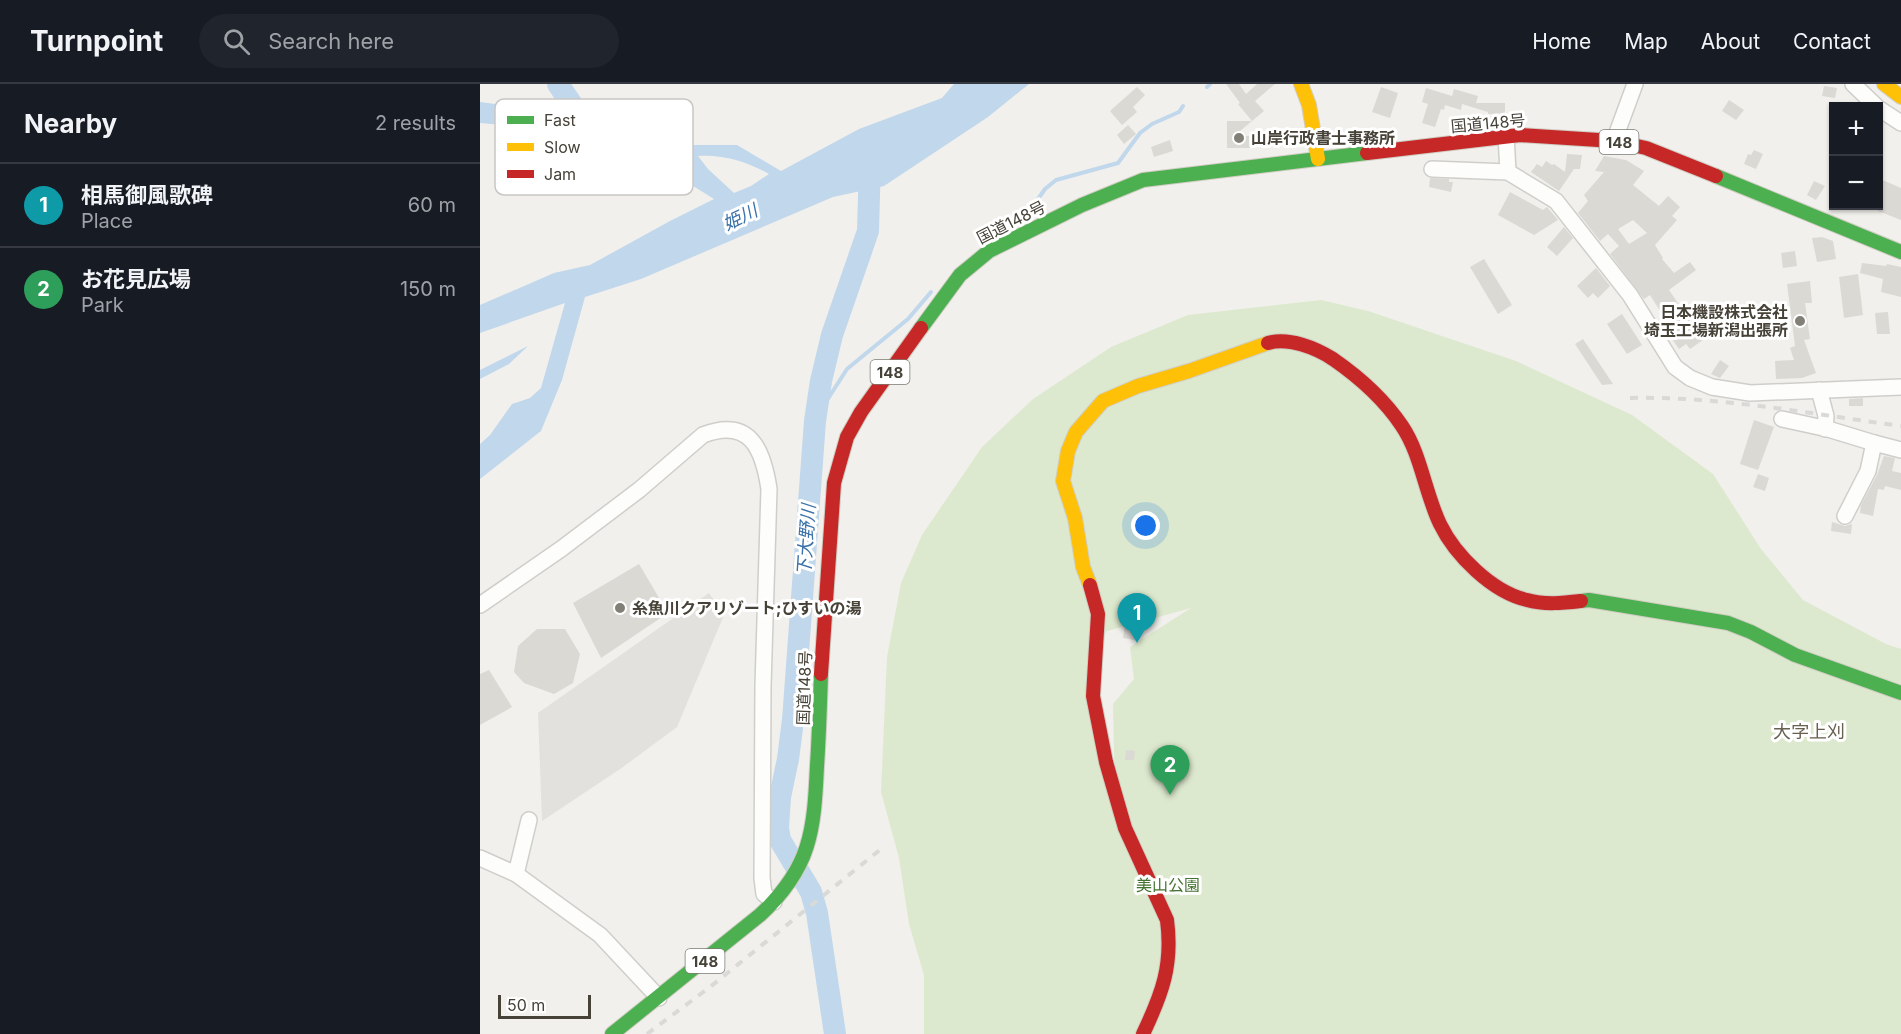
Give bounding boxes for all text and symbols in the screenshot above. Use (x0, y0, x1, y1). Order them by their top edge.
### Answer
search box (199, 14, 619, 68)
text: Turnpoint (30, 24, 163, 58)
icon: search (220, 25, 253, 58)
text: Search here (268, 28, 394, 54)
text: Home (1532, 29, 1591, 54)
text: Map (1624, 29, 1668, 54)
text: About (1701, 29, 1760, 54)
text: Contact (1793, 29, 1871, 54)
legend (495, 99, 693, 195)
map controls (1829, 102, 1883, 210)
button: + (1829, 102, 1883, 156)
text: Nearby (24, 108, 117, 139)
text: Fast (544, 110, 576, 130)
street label: 国道148号 (1450, 110, 1526, 136)
text: 2 results (375, 111, 456, 135)
place label: 山岸行政書士事務所 (1251, 128, 1395, 148)
road number: 148 (1600, 130, 1638, 154)
marker: 山岸行政書士事務所 (1232, 131, 1246, 145)
text: Slow (544, 137, 581, 157)
button: − (1829, 156, 1883, 210)
text: Jam (544, 164, 576, 184)
text: 相馬御風歌碑 (81, 182, 213, 208)
text: 1 (39, 193, 48, 217)
text: 60 m (408, 193, 456, 217)
street label: 国道148号 (973, 196, 1049, 248)
water label: 姫川 (719, 199, 763, 234)
text: Place (81, 209, 133, 233)
text: お花見広場 (81, 266, 191, 292)
text: 2 (37, 277, 50, 301)
text: 150 m (400, 277, 456, 301)
text: Park (81, 293, 124, 317)
place label: 日本機設株式会社 埼玉工場新潟出張所 (1644, 302, 1788, 340)
marker: 日本機設株式会社 埼玉工場新潟出張所 (1793, 314, 1807, 328)
road number: 148 (870, 360, 910, 384)
water label: 下大野川 (793, 501, 819, 577)
your location (1131, 511, 1160, 540)
pin: 1 (1118, 594, 1156, 643)
place label: 糸魚川クアリゾート;ひすいの湯 (632, 598, 862, 618)
marker: 糸魚川クアリゾート;ひすいの湯 (613, 601, 627, 615)
street label: 国道148号 (793, 650, 815, 726)
district label: 大字上刈 (1773, 721, 1845, 742)
pin: 2 (1150, 746, 1190, 795)
park label: 美山公園 (1136, 875, 1200, 895)
road number: 148 (686, 949, 724, 973)
scale bar (498, 992, 591, 1020)
text: 50 m (507, 995, 545, 1015)

